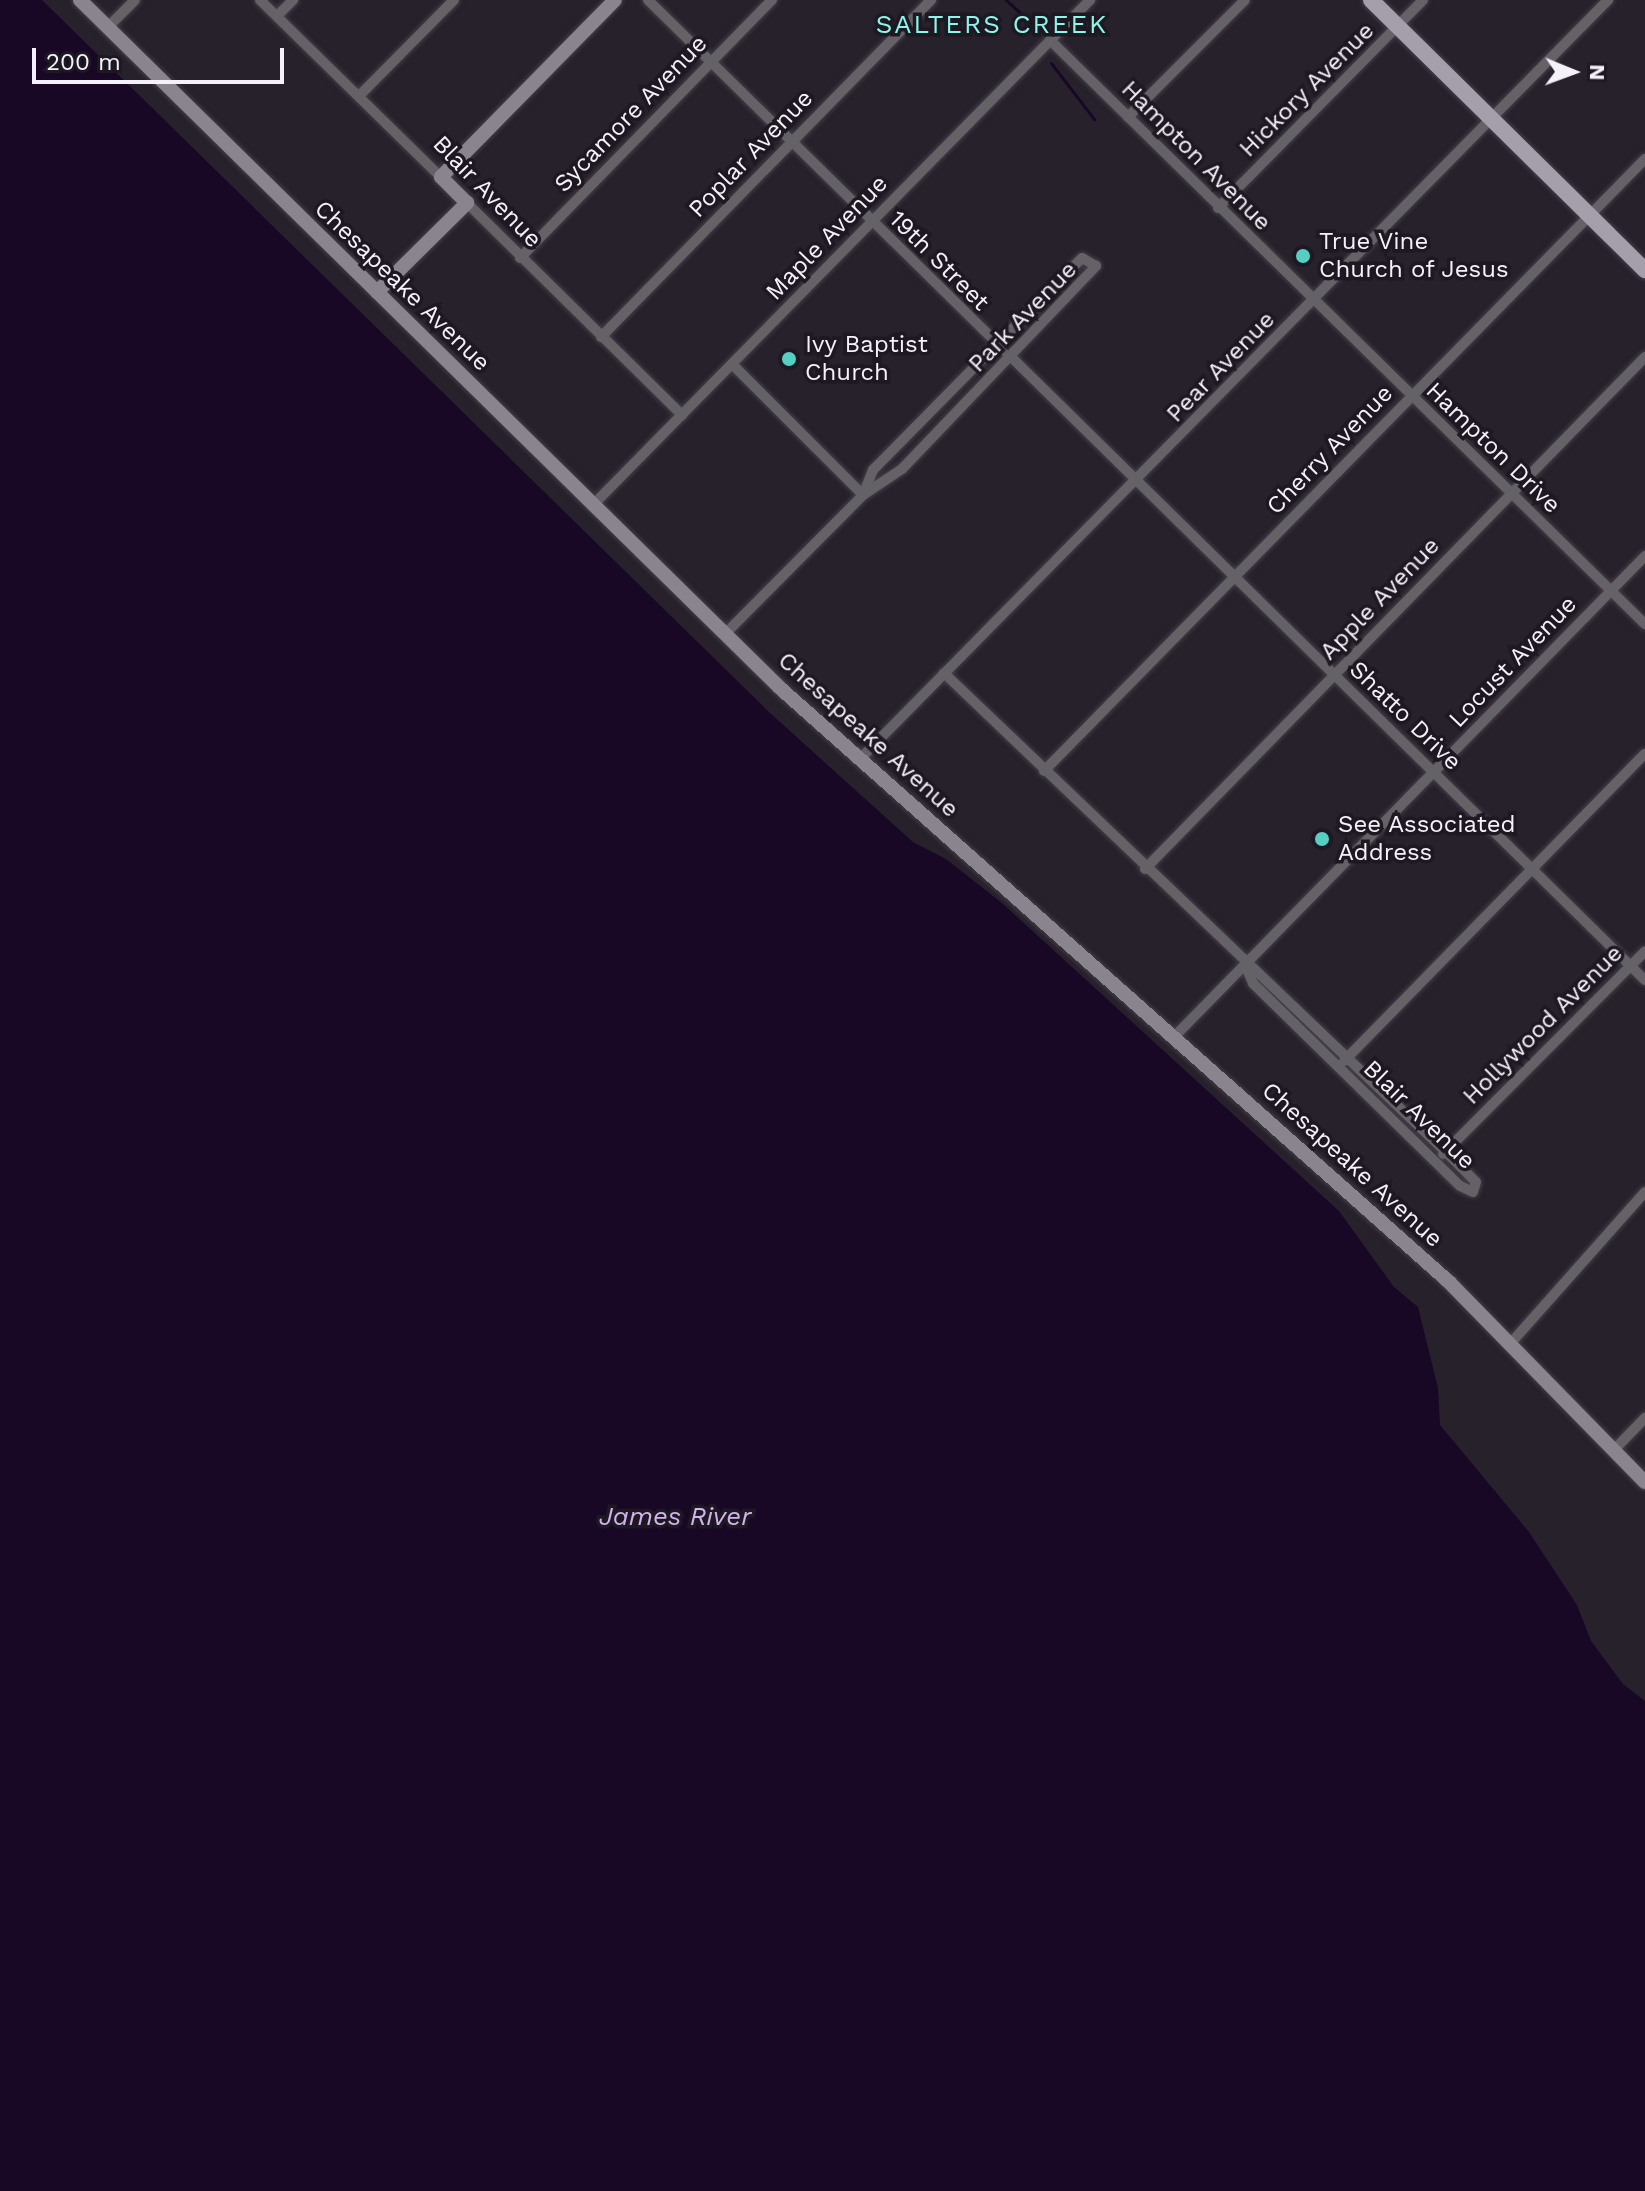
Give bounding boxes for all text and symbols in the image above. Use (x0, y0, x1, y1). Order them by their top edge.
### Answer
district label: SALTERS CREEK (876, 9, 1108, 41)
street label: Hickory Avenue (1233, 16, 1381, 164)
street label: Sycamore Avenue (548, 29, 714, 199)
scale bar (36, 32, 288, 82)
north arrow (1533, 32, 1613, 112)
text: 200 m (46, 48, 121, 76)
text: N (1585, 64, 1610, 81)
street label: Hampton Avenue (1115, 75, 1277, 237)
street label: Poplar Avenue (682, 84, 820, 224)
street label: Blair Avenue (426, 130, 548, 254)
street label: Maple Avenue (760, 169, 894, 307)
street label: Chesapeake Avenue (308, 194, 496, 378)
street label: 19th Street (883, 205, 995, 317)
place label: True Vine Church of Jesus (1319, 228, 1510, 284)
marker: True Vine Church of Jesus (1294, 247, 1312, 265)
street label: Park Avenue (962, 255, 1084, 379)
street label: Pear Avenue (1160, 305, 1282, 429)
place label: Ivy Baptist Church (805, 331, 928, 387)
marker: Ivy Baptist Church (780, 350, 798, 368)
street label: Hampton Drive (1420, 377, 1566, 519)
street label: Cherry Avenue (1261, 379, 1399, 521)
street label: Apple Avenue (1314, 531, 1446, 667)
street label: Locust Avenue (1443, 590, 1583, 734)
street label: Chesapeake Avenue (771, 646, 965, 824)
street label: Shatto Drive (1343, 656, 1467, 776)
place label: See Associated Address (1338, 811, 1517, 867)
marker: See Associated Address (1313, 830, 1331, 848)
street label: Hollywood Avenue (1457, 939, 1629, 1111)
street label: Blair Avenue (1357, 1054, 1481, 1176)
street label: Chesapeake Avenue (1255, 1076, 1449, 1254)
water label: James River (599, 1501, 751, 1533)

